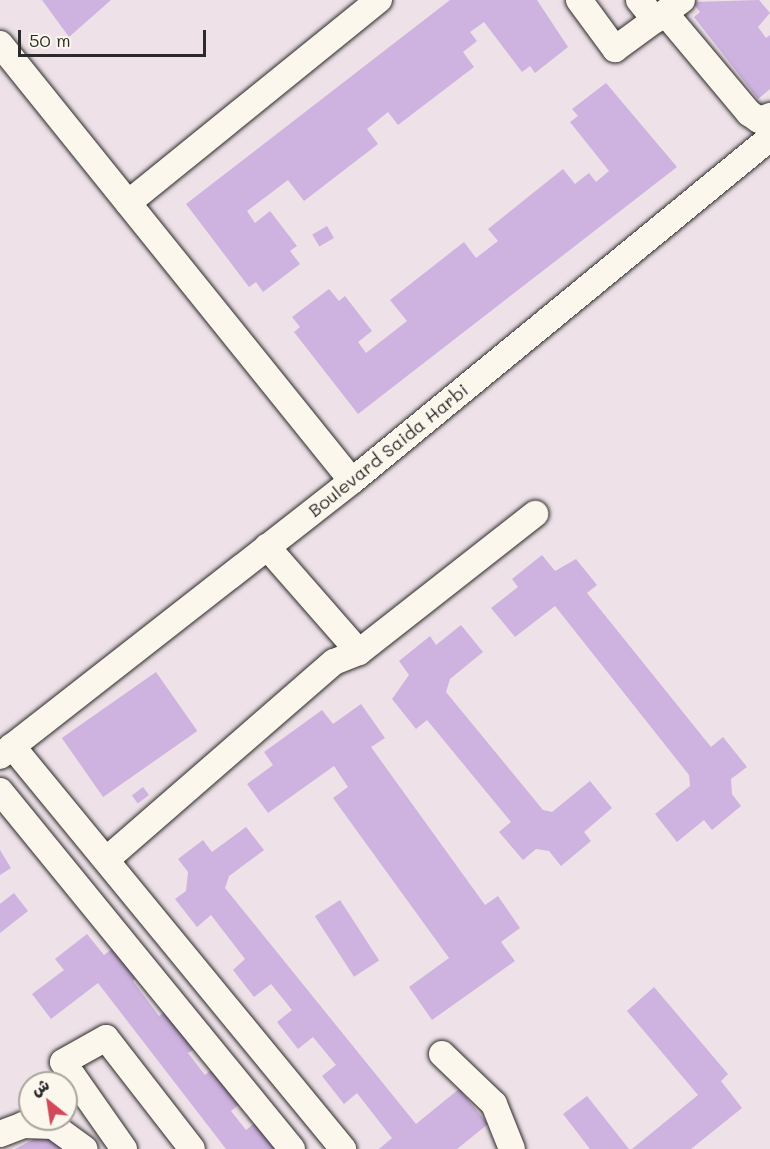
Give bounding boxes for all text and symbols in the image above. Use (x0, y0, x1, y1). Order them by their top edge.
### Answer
scale bar (21, 18, 208, 56)
text: 50 m (29, 28, 71, 52)
street label: Boulevard Saida Harbi (304, 379, 472, 521)
north arrow (18, 1071, 78, 1131)
text: ش (27, 1073, 53, 1100)

